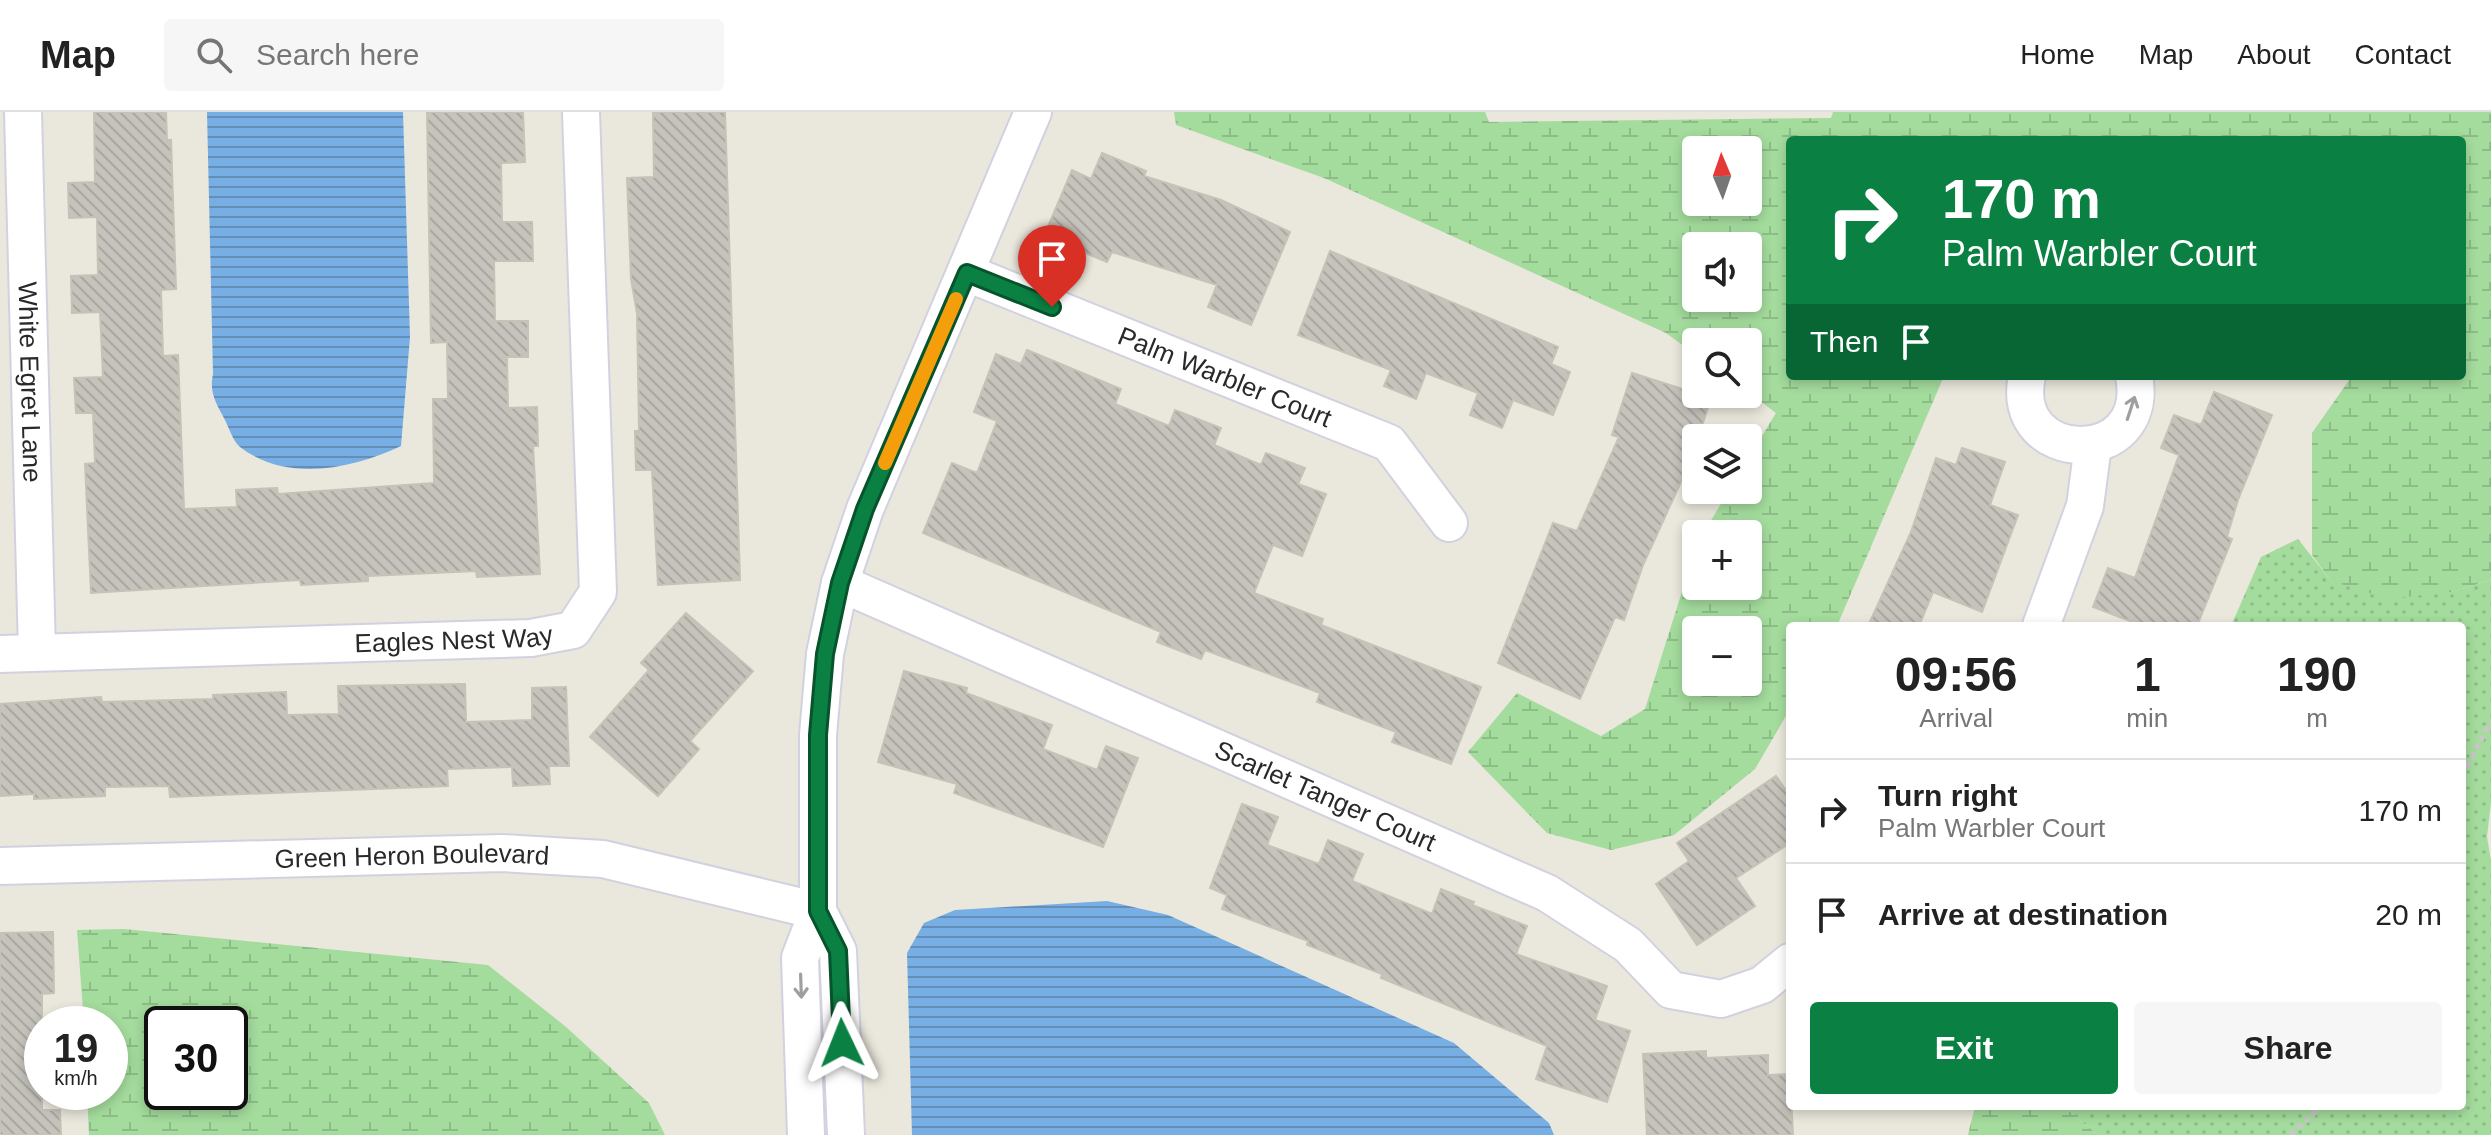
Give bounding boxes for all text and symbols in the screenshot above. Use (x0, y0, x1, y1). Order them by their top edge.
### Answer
search box (164, 19, 724, 91)
icon: search (192, 33, 236, 77)
text: Map (40, 34, 116, 76)
text: Search here (256, 38, 419, 71)
text: Home (2020, 39, 2095, 70)
text: Map (2139, 39, 2193, 70)
text: About (2237, 39, 2311, 70)
text: Contact (2355, 39, 2451, 70)
north arrow (1682, 136, 1762, 216)
map controls (1682, 136, 1762, 696)
text: 170 m (1942, 167, 2101, 230)
icon: right (1810, 168, 1914, 272)
pin (1018, 225, 1086, 307)
button: sound (1682, 232, 1762, 312)
text: Palm Warbler Court (1942, 233, 2257, 274)
icon: arrive (1030, 237, 1074, 281)
street label: White Egret Lane (12, 281, 48, 483)
street label: Palm Warbler Court (1114, 320, 1337, 434)
icon: arrive (1894, 320, 1938, 364)
text: Then (1810, 325, 1878, 358)
button: search (1682, 328, 1762, 408)
one-way arrow (2125, 396, 2140, 421)
button: layers (1682, 424, 1762, 504)
button: + (1682, 520, 1762, 600)
button: − (1682, 616, 1762, 696)
street label: Eagles Nest Way (354, 619, 555, 658)
text: 09:56 (1895, 648, 2018, 701)
text: 1 (2134, 648, 2161, 701)
text: 190 (2277, 648, 2357, 701)
text: Arrival (1919, 703, 1993, 733)
text: min (2126, 703, 2168, 733)
text: m (2306, 703, 2328, 733)
street label: Scarlet Tanger Court (1210, 734, 1441, 858)
text: Turn right (1878, 779, 2017, 812)
icon: right (1810, 789, 1854, 833)
text: 170 m (2359, 794, 2442, 827)
text: Palm Warbler Court (1878, 813, 2105, 843)
street label: Green Heron Boulevard (274, 838, 550, 874)
icon: arrive (1810, 893, 1854, 937)
text: Arrive at destination (1878, 898, 2168, 931)
text: 20 m (2375, 898, 2442, 931)
one-way arrow (793, 972, 808, 999)
position arrow (800, 1001, 884, 1085)
button: Exit (1810, 1002, 2118, 1094)
button: Share (2134, 1002, 2442, 1094)
speed limit sign: 30 (144, 1006, 248, 1110)
text: 19 (54, 1026, 98, 1070)
text: km/h (54, 1067, 98, 1089)

